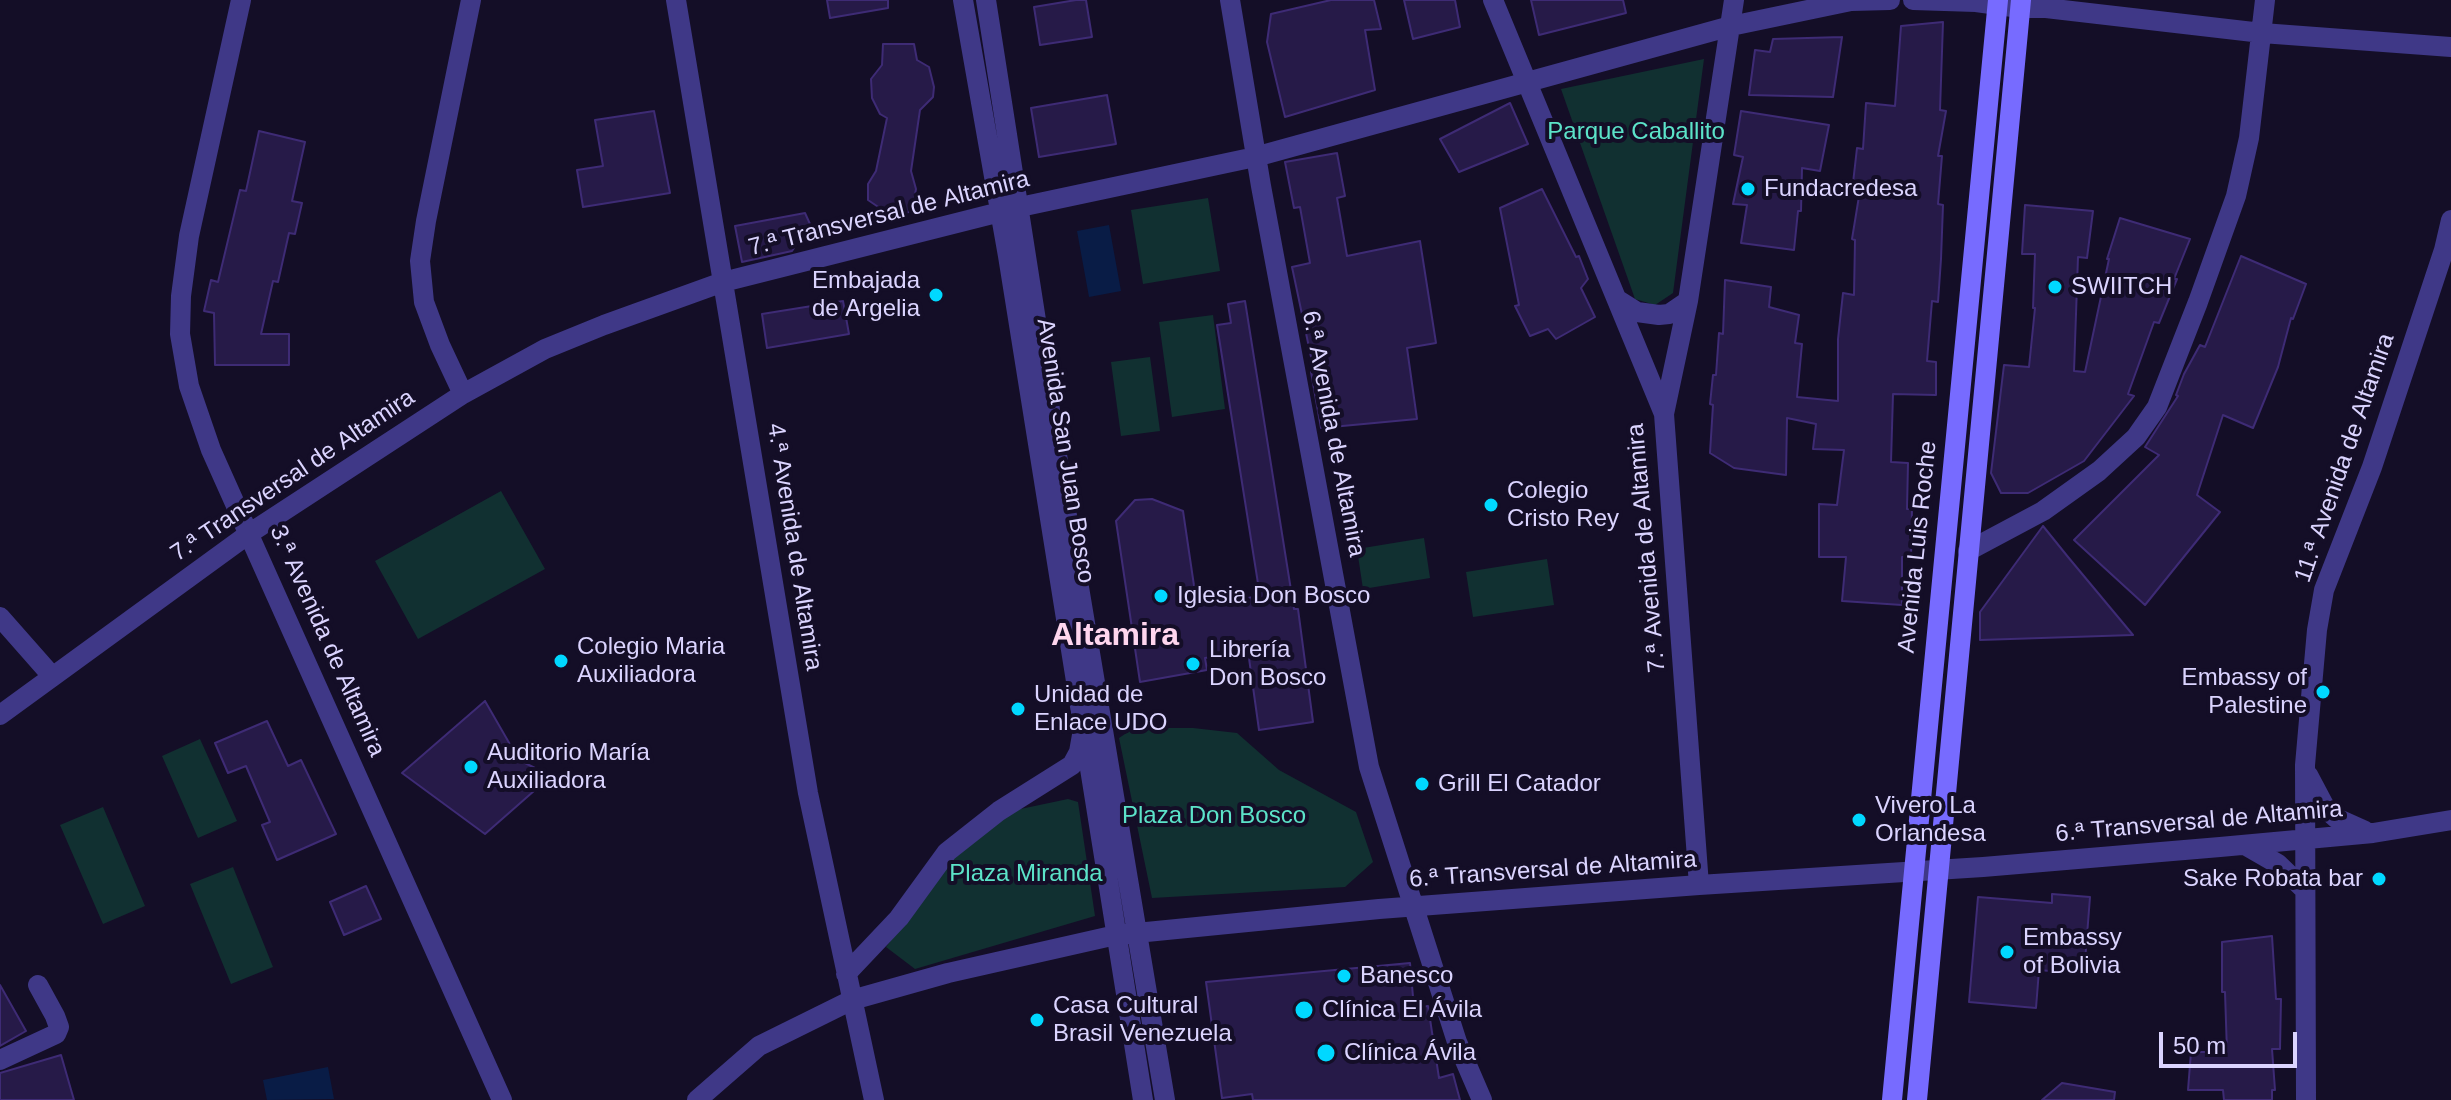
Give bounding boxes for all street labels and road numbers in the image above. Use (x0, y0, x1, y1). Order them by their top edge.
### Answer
street label: 7.ª Transversal de Altamira (746, 165, 1032, 263)
street label: 6.ª Avenida de Altamira (1295, 309, 1371, 559)
street label: Avenida San Juan Bosco (1030, 317, 1100, 585)
street label: 11.ª Avenida de Altamira (2289, 330, 2401, 586)
street label: 7.ª Transversal de Altamira (166, 384, 420, 568)
street label: 4.ª Avenida de Altamira (760, 421, 828, 673)
street label: 7.ª Avenida de Altamira (1622, 422, 1672, 674)
street label: Avenida Luis Roche (1893, 440, 1943, 654)
street label: 3.ª Avenida de Altamira (263, 521, 391, 761)
street label: 6.ª Transversal de Altamira (2054, 795, 2344, 849)
street label: 6.ª Transversal de Altamira (1408, 846, 1698, 894)

